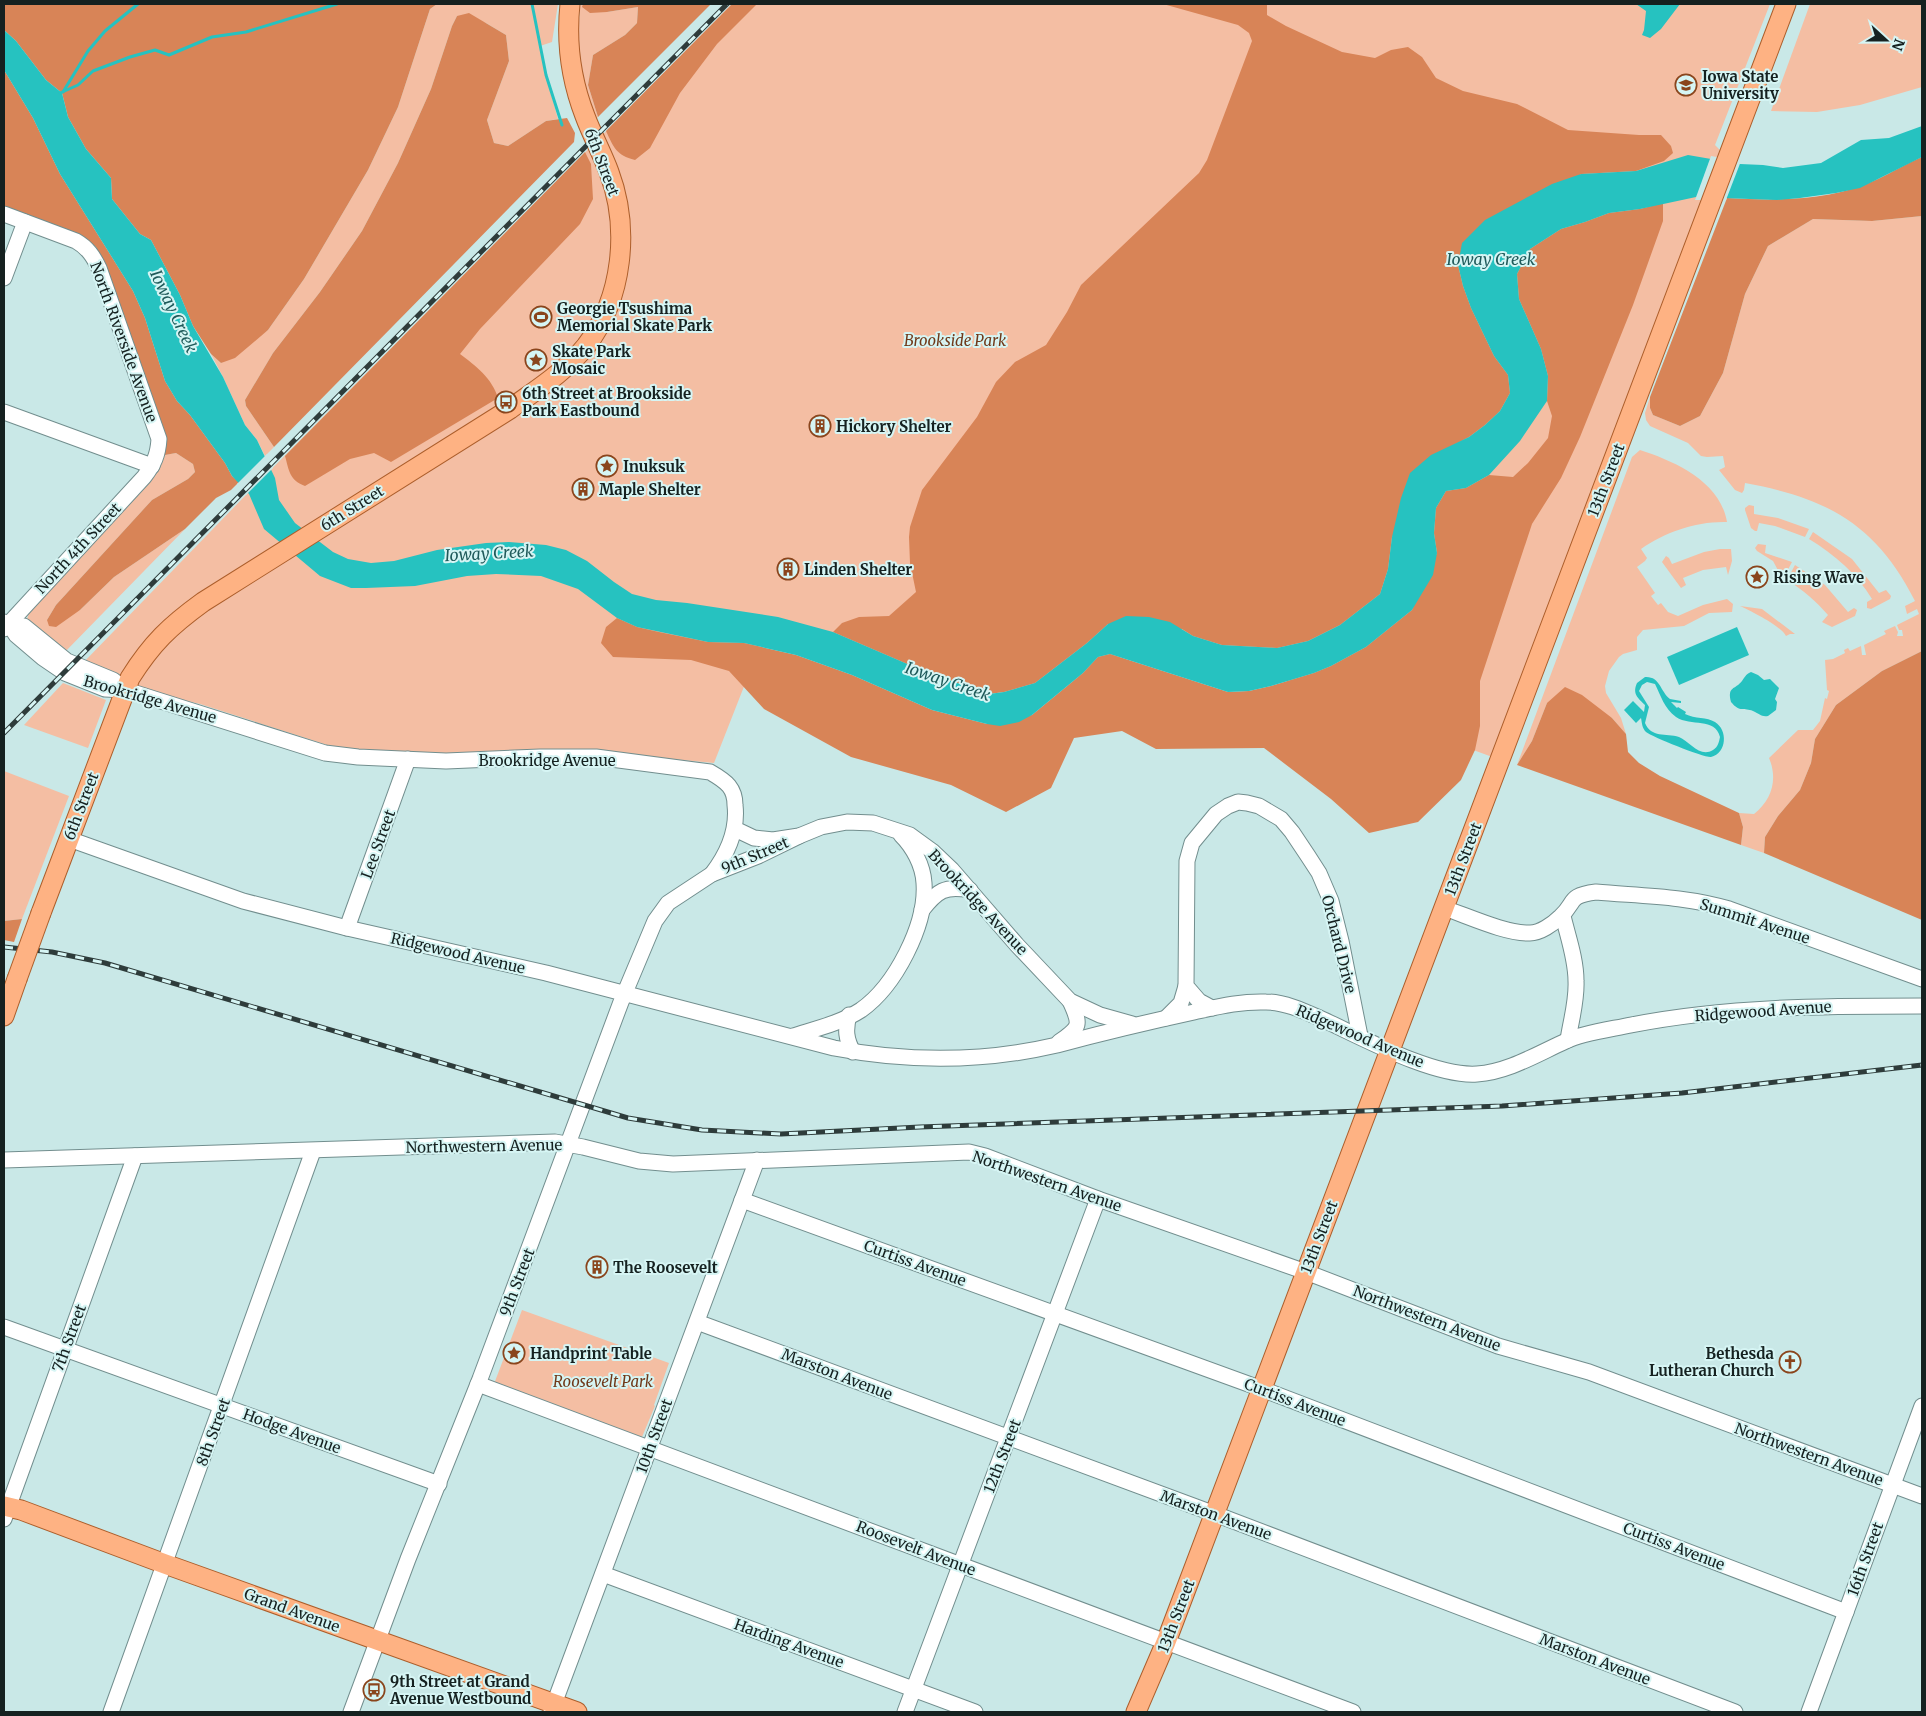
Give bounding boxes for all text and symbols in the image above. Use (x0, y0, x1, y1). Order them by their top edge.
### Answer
north arrow (1861, 15, 1911, 65)
text: N (1888, 36, 1909, 53)
place label: Iowa State University (1702, 67, 1779, 103)
school or university icon: Iowa State University (1674, 73, 1698, 97)
street label: 6th Street (580, 125, 624, 199)
water label: Ioway Creek (1447, 249, 1536, 269)
street label: North Riverside Avenue (86, 259, 162, 425)
water label: Ioway Creek (146, 266, 202, 356)
place label: Georgie Tsushima Memorial Skate Park (557, 299, 712, 335)
sports icon: Georgie Tsushima Memorial Skate Park (529, 305, 553, 329)
park label: Brookside Park (904, 331, 1007, 350)
place label: Skate Park Mosaic (552, 342, 631, 378)
place icon: Skate Park Mosaic (524, 348, 548, 372)
place label: 6th Street at Brookside Park Eastbound (522, 384, 691, 420)
bus stop icon: 6th Street at Brookside Park Eastbound (494, 390, 518, 414)
building icon: Hickory Shelter (808, 414, 832, 438)
place label: Hickory Shelter (836, 417, 952, 436)
street label: 13th Street (1583, 441, 1629, 519)
place icon: Inuksuk (595, 454, 619, 478)
place label: Inuksuk (623, 457, 685, 476)
building icon: Maple Shelter (571, 477, 595, 501)
place label: Maple Shelter (599, 480, 701, 499)
street label: 6th Street (317, 481, 387, 535)
street label: North 4th Street (31, 499, 125, 597)
water label: Ioway Creek (444, 541, 534, 565)
building icon: Linden Shelter (776, 557, 800, 581)
place label: Linden Shelter (804, 560, 912, 579)
place icon: Rising Wave (1745, 565, 1769, 589)
place label: Rising Wave (1773, 568, 1864, 587)
water label: Ioway Creek (903, 657, 994, 705)
street label: Brookridge Avenue (81, 671, 219, 727)
street label: Brookridge Avenue (478, 751, 616, 770)
street label: 6th Street (59, 769, 103, 843)
street label: Lee Street (357, 807, 399, 881)
street label: 13th Street (1440, 820, 1486, 898)
street label: 9th Street (718, 832, 792, 878)
street label: Brookridge Avenue (924, 845, 1032, 959)
street label: Orchard Drive (1318, 893, 1360, 995)
street label: Summit Avenue (1698, 894, 1813, 948)
street label: Ridgewood Avenue (389, 928, 527, 978)
street label: Ridgewood Avenue (1694, 997, 1832, 1025)
street label: Ridgewood Avenue (1293, 1000, 1427, 1072)
street label: Northwestern Avenue (406, 1135, 563, 1157)
street label: Northwestern Avenue (970, 1147, 1124, 1216)
street label: 13th Street (1296, 1198, 1342, 1276)
street label: Curtiss Avenue (861, 1236, 969, 1290)
street label: 9th Street (495, 1245, 539, 1319)
building icon: The Roosevelt (585, 1255, 609, 1279)
place label: The Roosevelt (613, 1258, 718, 1277)
street label: Northwestern Avenue (1351, 1281, 1504, 1355)
street label: 7th Street (48, 1302, 90, 1374)
place icon: Handprint Table (502, 1341, 526, 1365)
place label: Handprint Table (530, 1344, 652, 1363)
street label: Marston Avenue (779, 1344, 895, 1404)
place label: Bethesda Lutheran Church (1649, 1344, 1775, 1380)
church icon: Bethesda Lutheran Church (1778, 1350, 1802, 1374)
park label: Roosevelt Park (553, 1372, 654, 1391)
street label: Curtiss Avenue (1241, 1374, 1349, 1430)
street label: 8th Street (192, 1395, 234, 1469)
street label: 10th Street (632, 1396, 676, 1476)
street label: Hodge Avenue (240, 1404, 344, 1458)
street label: 12th Street (979, 1416, 1025, 1496)
street label: Northwestern Avenue (1732, 1418, 1886, 1490)
street label: Marston Avenue (1158, 1486, 1274, 1544)
street label: Roosevelt Avenue (854, 1517, 978, 1580)
street label: Curtiss Avenue (1620, 1518, 1728, 1574)
street label: 16th Street (1843, 1519, 1887, 1599)
street label: 13th Street (1153, 1577, 1199, 1655)
street label: Grand Avenue (242, 1584, 343, 1636)
street label: Harding Avenue (732, 1614, 847, 1672)
street label: Marston Avenue (1537, 1629, 1653, 1689)
place label: 9th Street at Grand Avenue Westbound (389, 1672, 531, 1708)
bus stop icon: 9th Street at Grand Avenue Westbound (362, 1678, 386, 1702)

